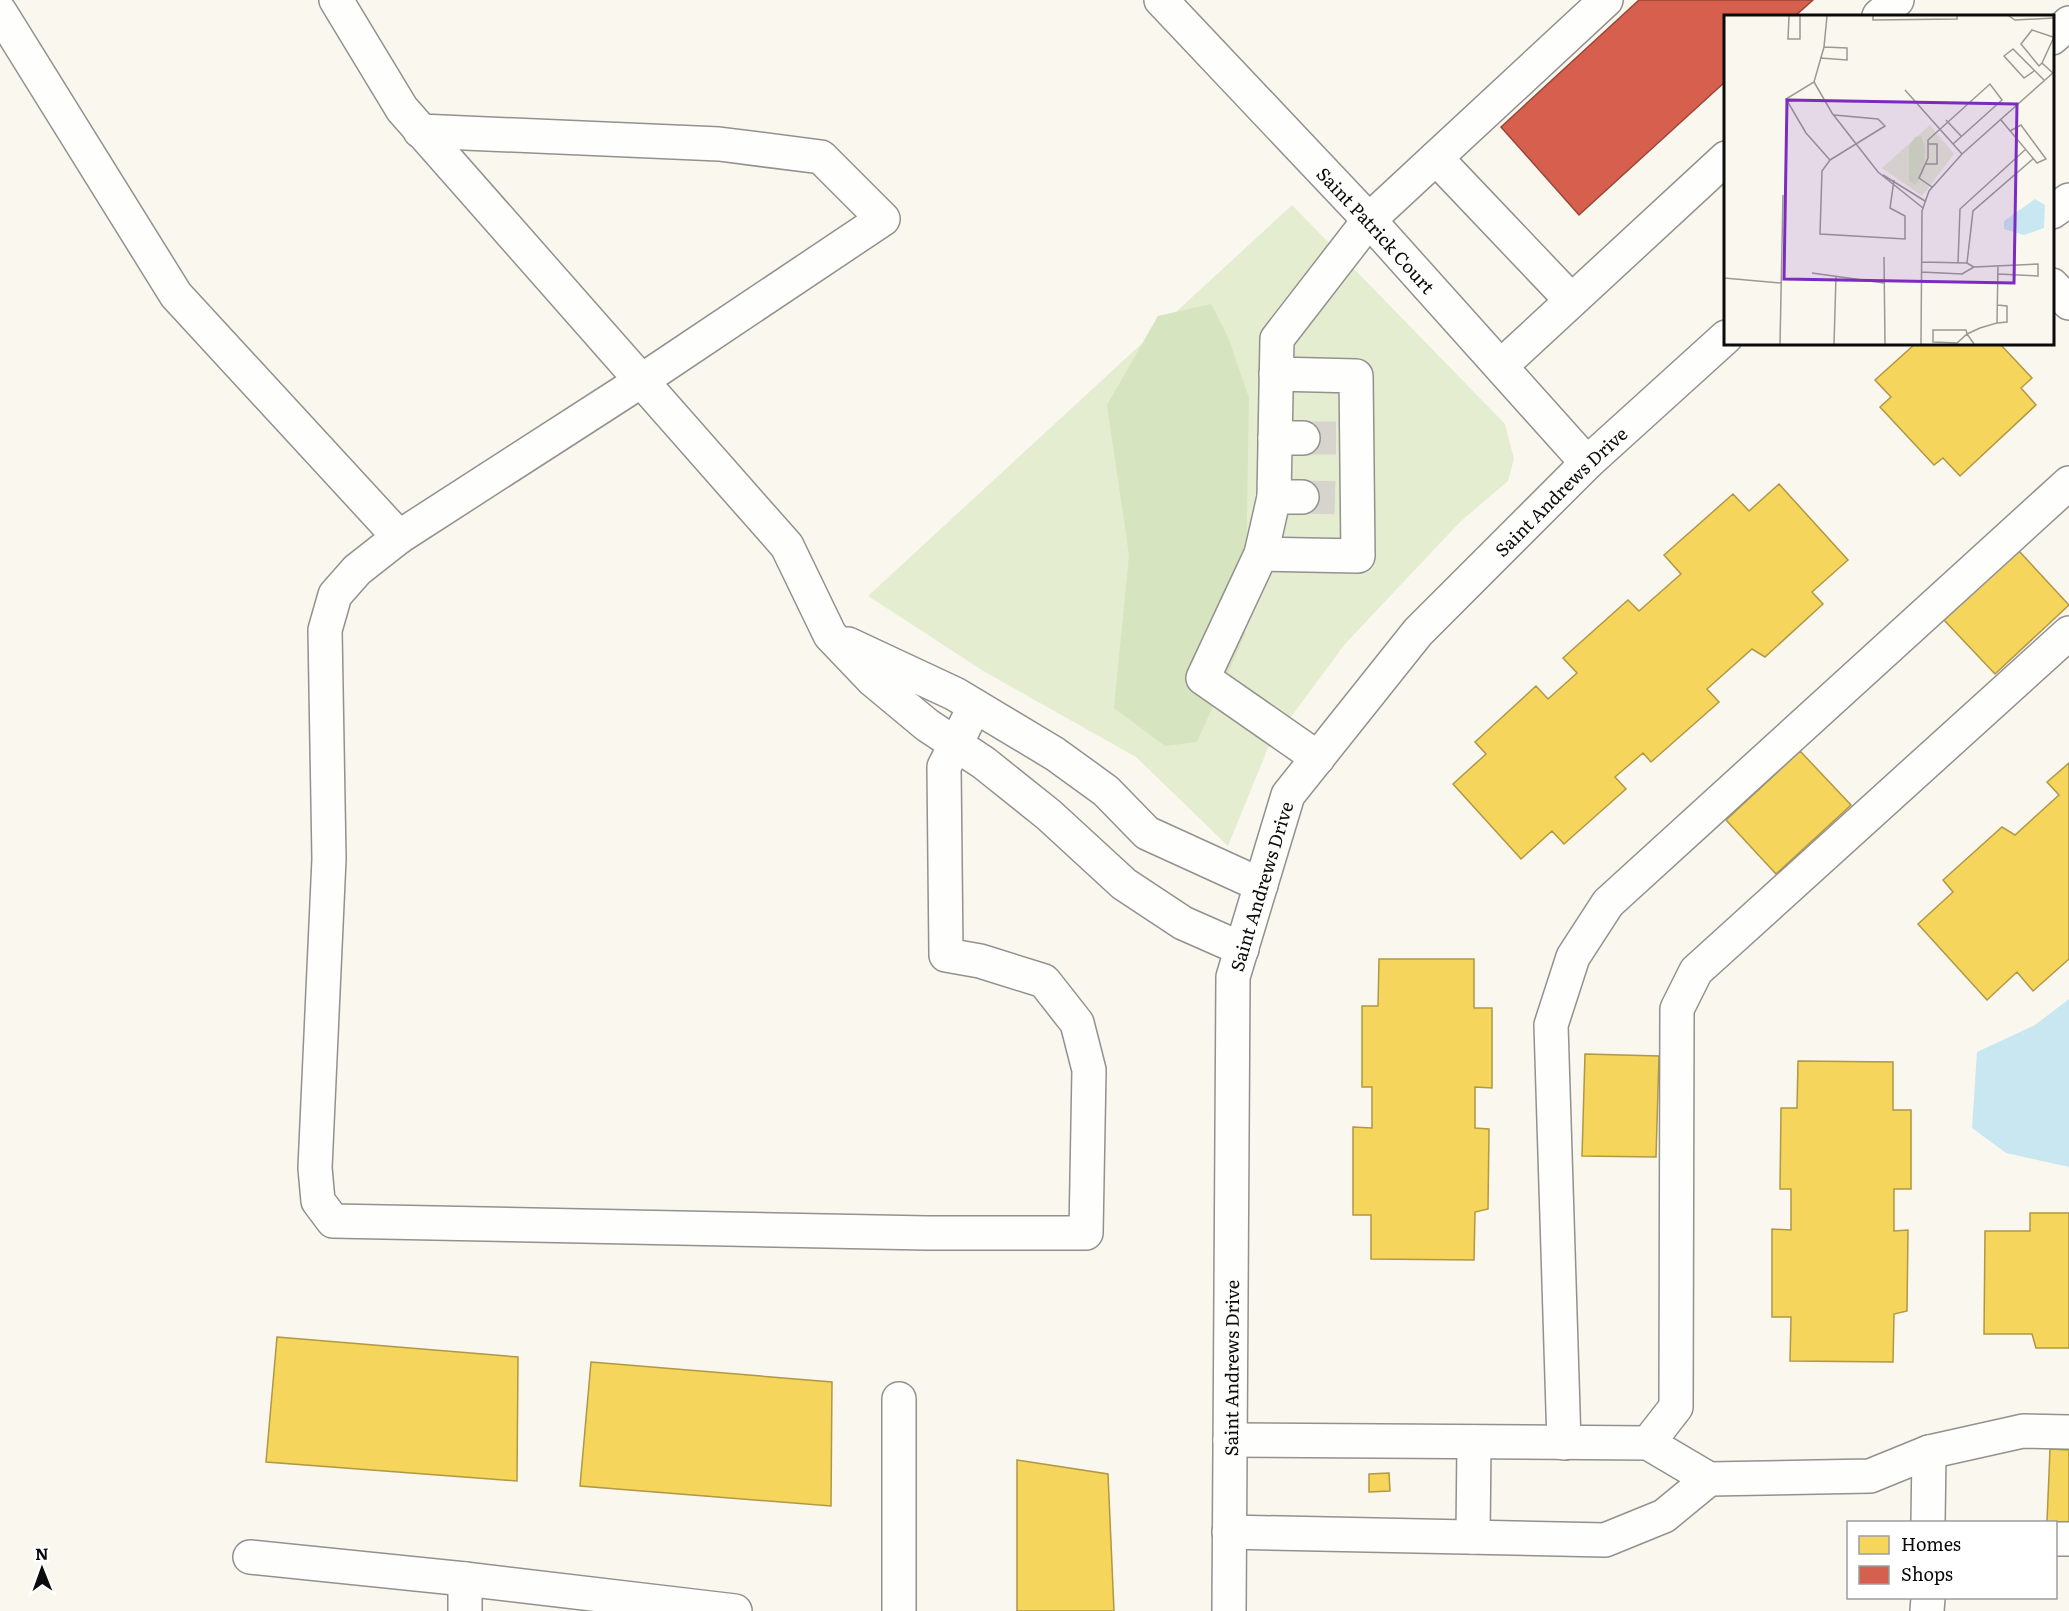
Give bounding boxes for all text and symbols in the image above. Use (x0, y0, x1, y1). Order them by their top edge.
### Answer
inset map (1724, 15, 2054, 345)
street label: Saint Patrick Court (1311, 160, 1442, 300)
street label: Saint Andrews Drive (1488, 420, 1633, 562)
street label: Saint Andrews Drive (1222, 798, 1299, 974)
street label: Saint Andrews Drive (1216, 1280, 1245, 1456)
legend (1847, 1521, 2057, 1599)
text: Homes (1901, 1530, 1961, 1557)
north arrow (12, 1539, 72, 1599)
text: N (35, 1541, 49, 1565)
text: Shops (1901, 1560, 1953, 1587)

